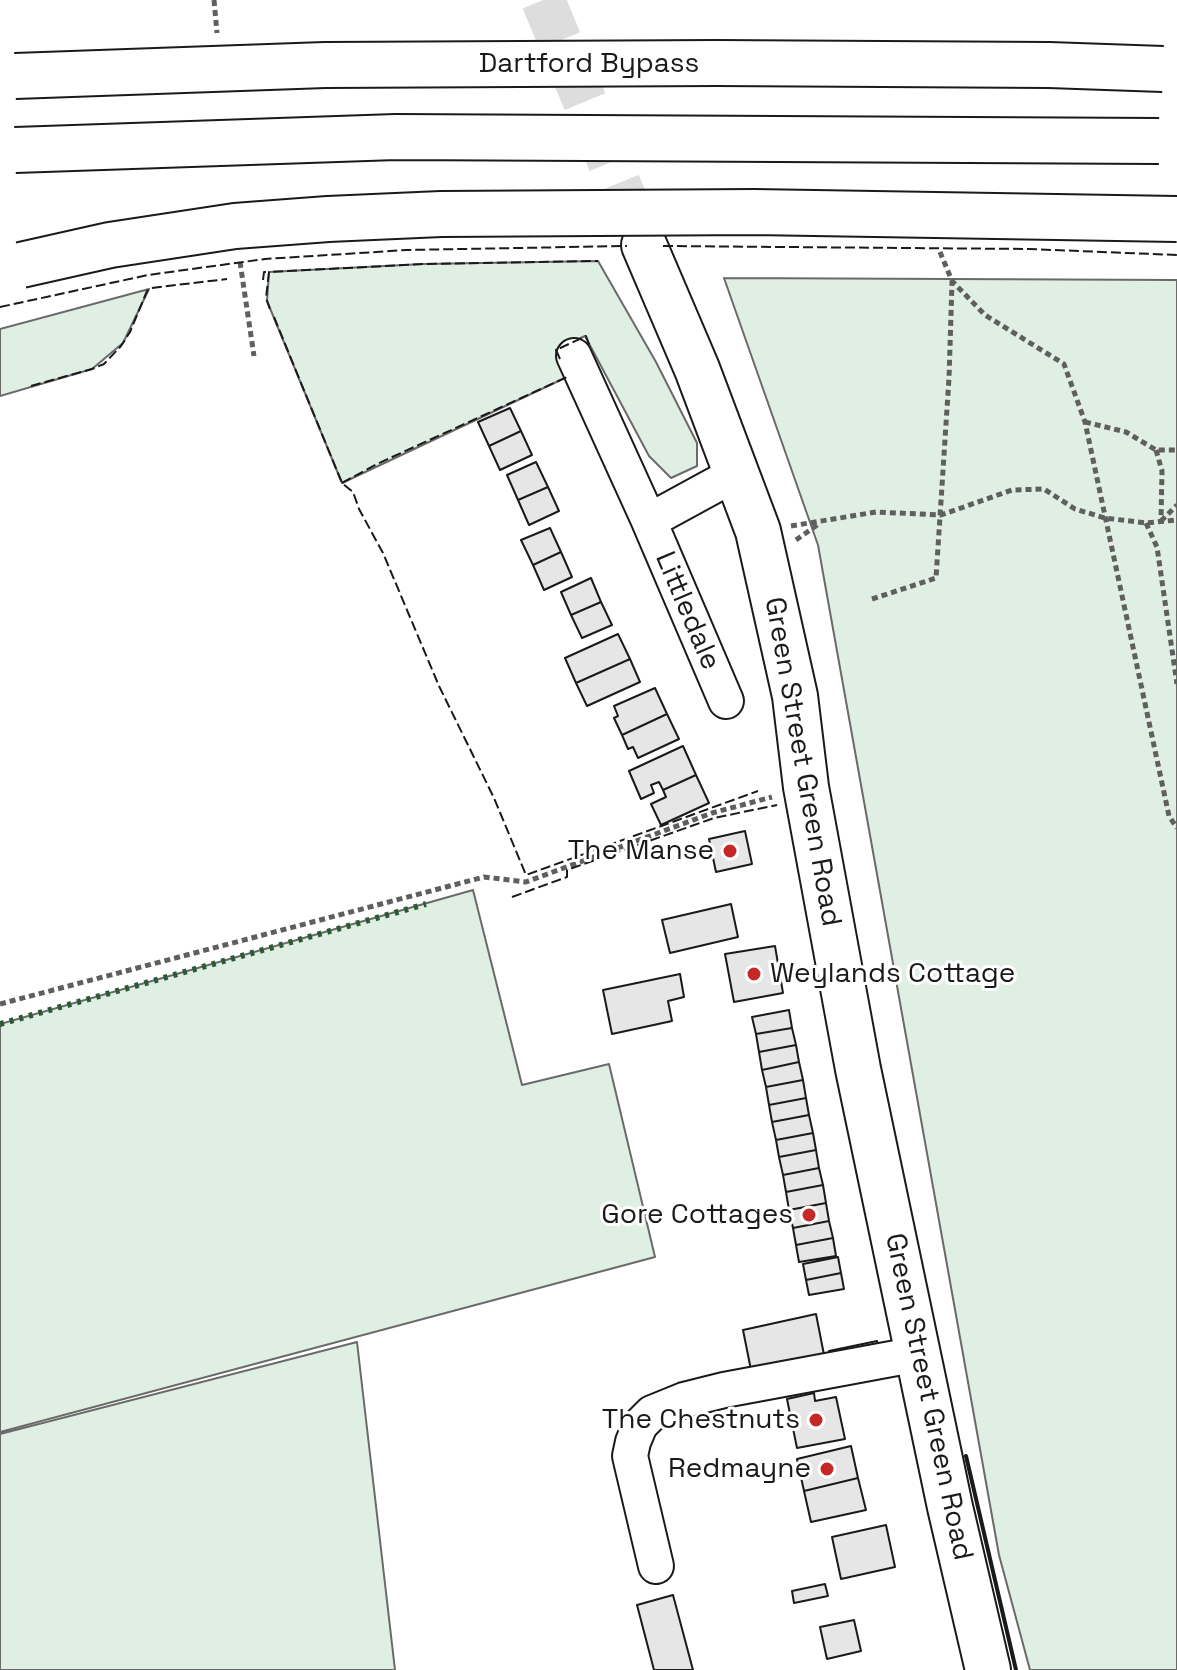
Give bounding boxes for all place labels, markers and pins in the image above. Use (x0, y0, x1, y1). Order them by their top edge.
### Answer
place label: The Manse (568, 834, 714, 868)
marker: The Manse (721, 842, 739, 860)
place label: Weylands Cottage (770, 957, 1015, 991)
marker: Weylands Cottage (745, 965, 763, 983)
place label: Gore Cottages (601, 1198, 793, 1232)
marker: Gore Cottages (800, 1206, 818, 1224)
place label: The Chestnuts (602, 1403, 800, 1437)
marker: The Chestnuts (807, 1411, 825, 1429)
place label: Redmayne (668, 1452, 811, 1486)
marker: Redmayne (818, 1460, 836, 1478)

